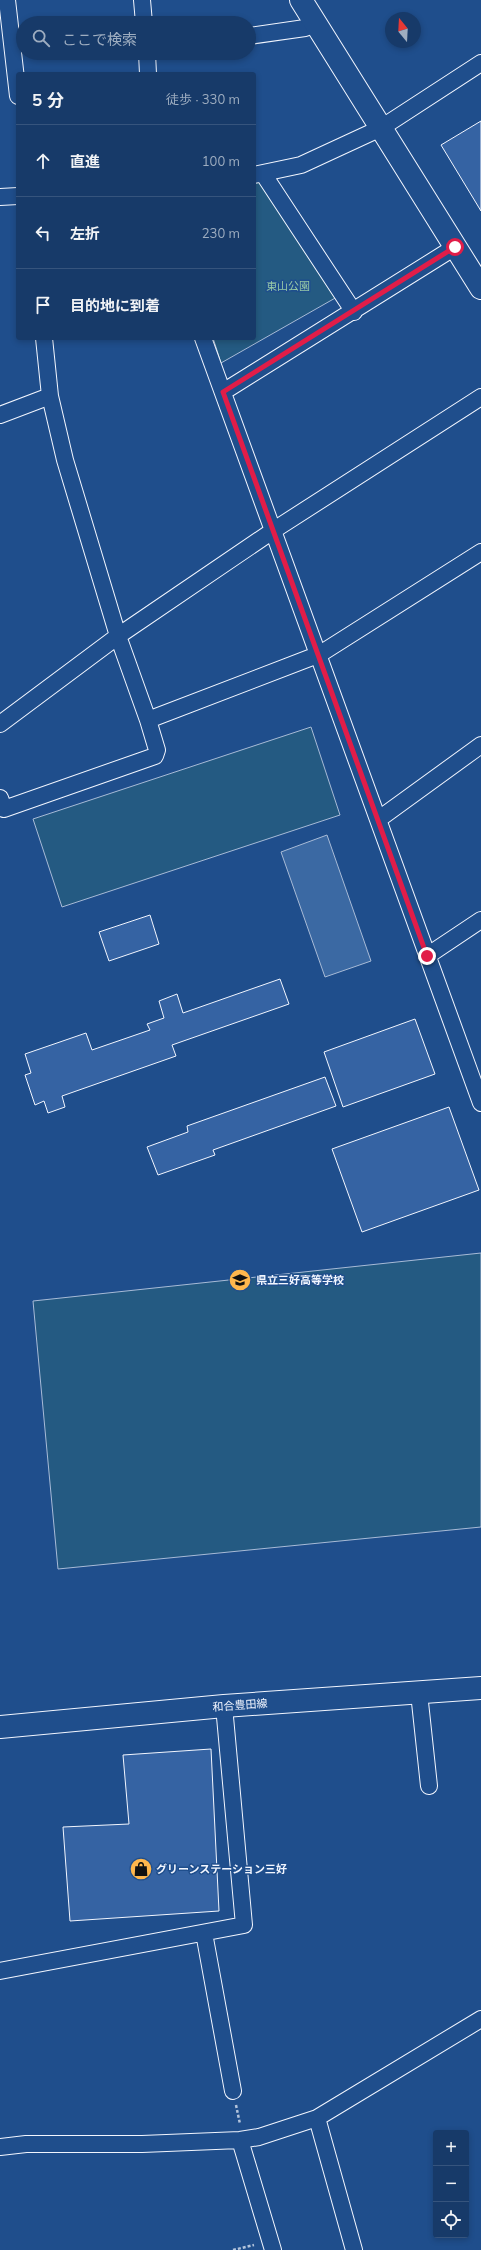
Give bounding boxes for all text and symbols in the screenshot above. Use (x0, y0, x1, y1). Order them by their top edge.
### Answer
north arrow (385, 12, 421, 48)
search box (16, 16, 256, 60)
icon: search (30, 27, 52, 49)
text: ここで検索 (62, 30, 137, 49)
text: 5 分 (32, 89, 64, 110)
text: 徒歩 · 330 m (166, 91, 240, 107)
icon: ahead (32, 150, 54, 172)
text: 直進 (70, 152, 100, 171)
text: 100 m (202, 153, 240, 169)
icon: left (32, 222, 54, 244)
text: 左折 (70, 224, 100, 243)
text: 230 m (202, 225, 240, 241)
route start (446, 238, 464, 256)
park label: 東山公園 (266, 279, 310, 293)
icon: arrive (32, 294, 54, 316)
text: 目的地に到着 (70, 296, 160, 315)
route end (418, 947, 436, 965)
school or university icon: 県立三好高等学校 (227, 1267, 253, 1293)
place label: 県立三好高等学校 (256, 1273, 344, 1287)
street label: 和合豊田線 (212, 1696, 268, 1714)
shop icon: グリーンステーション三好 (128, 1856, 154, 1882)
place label: グリーンステーション三好 (156, 1862, 287, 1876)
map controls (433, 2130, 469, 2238)
button: + (433, 2130, 469, 2166)
button: − (433, 2166, 469, 2202)
button: locate (433, 2202, 469, 2238)

